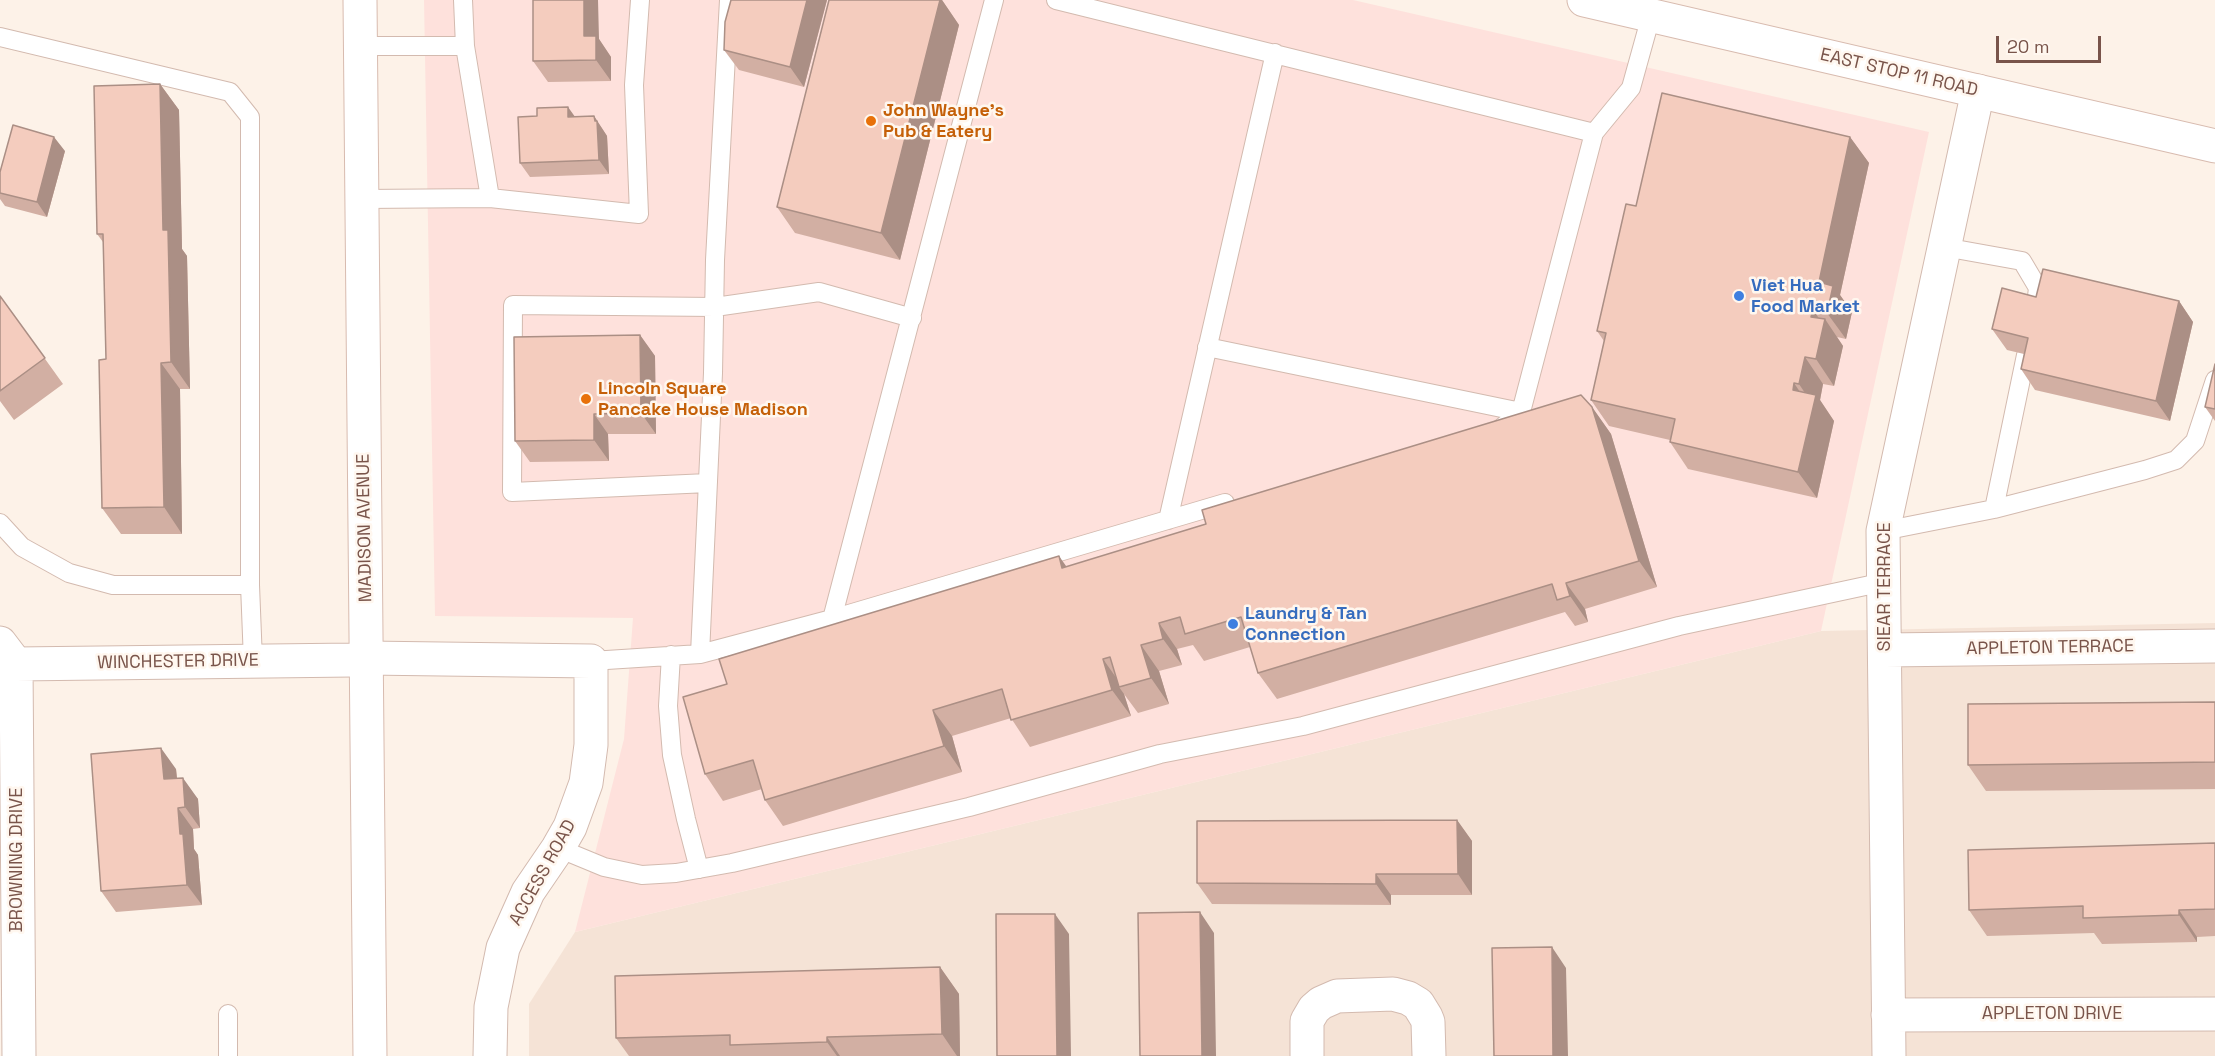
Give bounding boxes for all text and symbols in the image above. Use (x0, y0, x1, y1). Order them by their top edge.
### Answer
scale bar (1999, 24, 2104, 62)
text: 20 m (2007, 35, 2050, 58)
street label: EAST STOP 11 ROAD (1818, 44, 1980, 102)
place label: John Wayne's Pub & Eatery (883, 100, 1004, 142)
marker: John Wayne's Pub & Eatery (864, 114, 878, 128)
place label: Viet Hua Food Market (1751, 275, 1860, 318)
marker: Viet Hua Food Market (1732, 289, 1746, 303)
place label: Lincoln Square Pancake House Madison (598, 378, 808, 420)
marker: Lincoln Square Pancake House Madison (579, 392, 593, 406)
street label: MADISON AVENUE (353, 454, 377, 602)
street label: SIEAR TERRACE (1874, 522, 1896, 652)
place label: Laundry & Tan Connection (1245, 603, 1367, 646)
marker: Laundry & Tan Connection (1226, 617, 1240, 631)
street label: APPLETON TERRACE (1966, 636, 2134, 660)
street label: WINCHESTER DRIVE (97, 650, 259, 674)
street label: BROWNING DRIVE (6, 788, 28, 932)
street label: ACCESS ROAD (505, 816, 581, 930)
street label: APPLETON DRIVE (1982, 1003, 2122, 1025)

